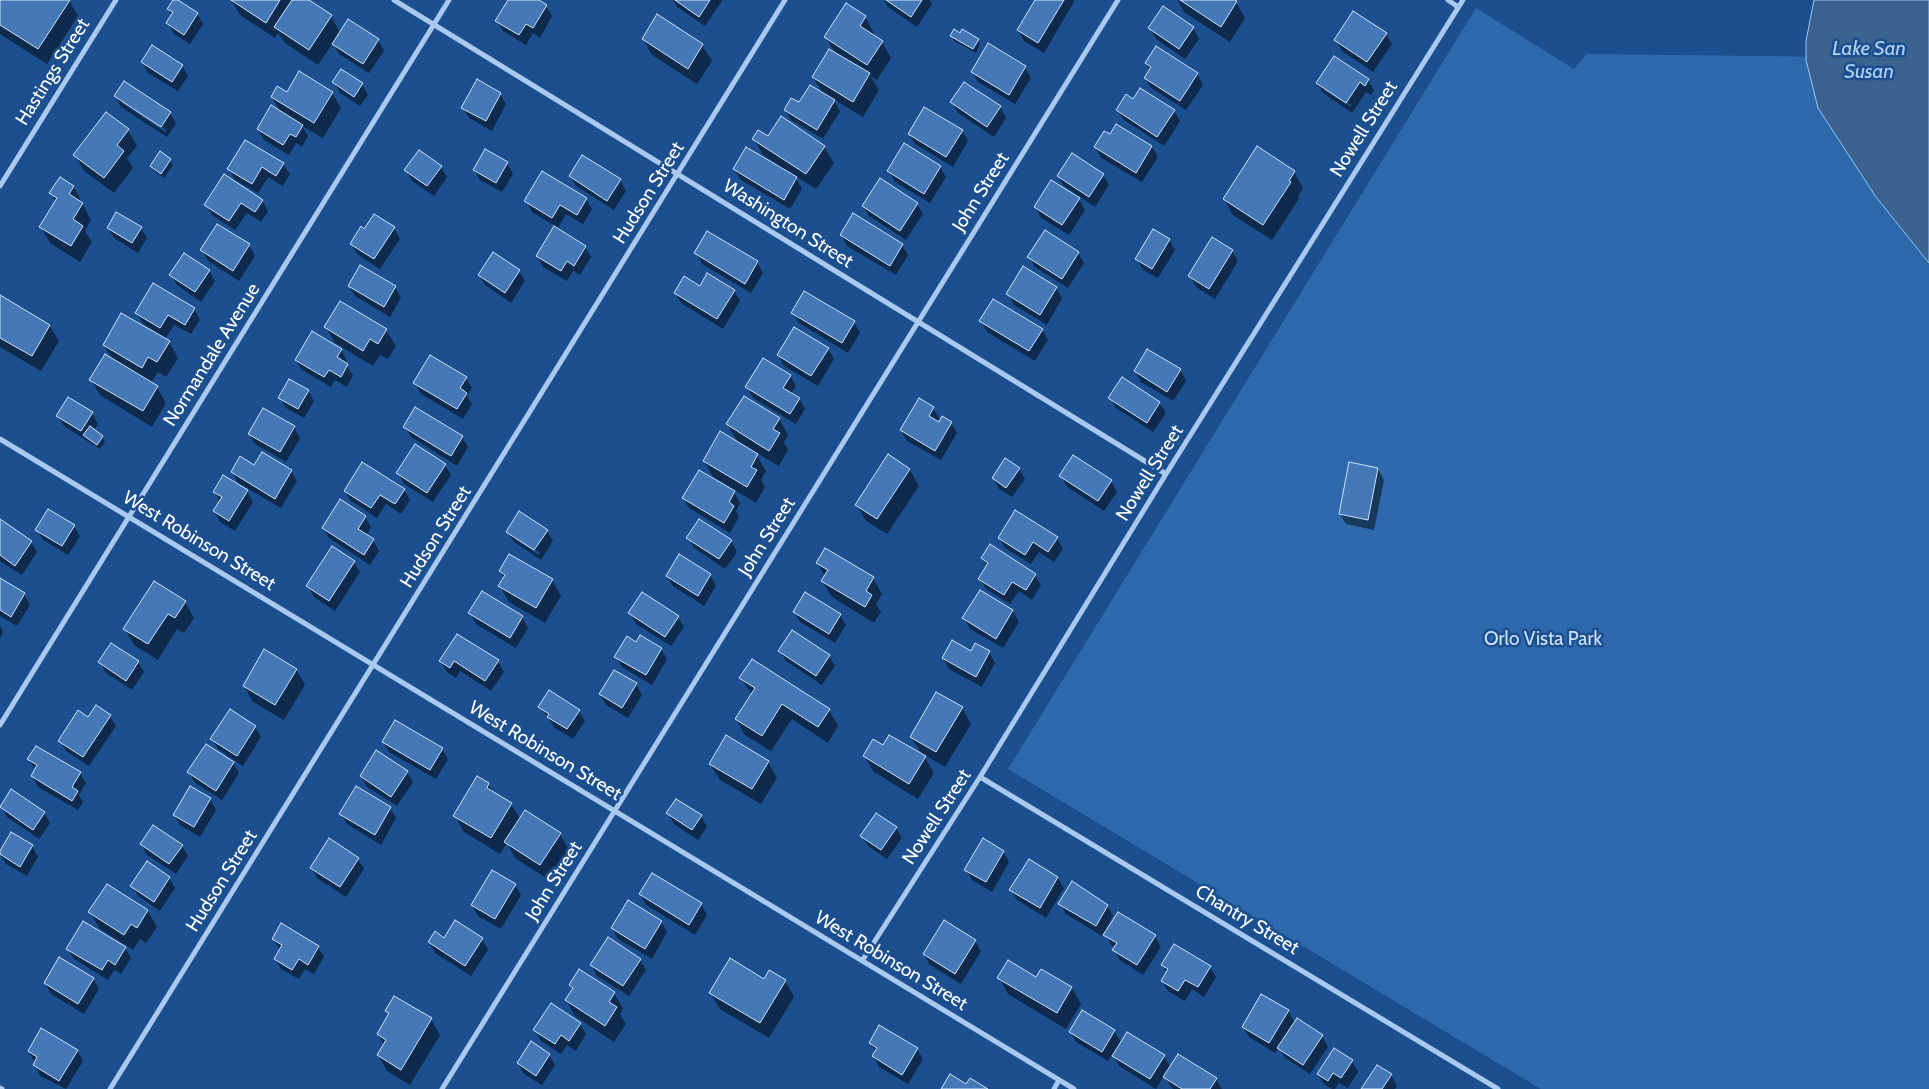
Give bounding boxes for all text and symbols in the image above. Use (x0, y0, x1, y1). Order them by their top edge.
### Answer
street label: Hastings Street (11, 14, 95, 130)
water label: Lake San Susan (1832, 37, 1906, 84)
street label: Nowell Street (1325, 77, 1403, 181)
street label: Hudson Street (609, 138, 689, 248)
street label: John Street (948, 148, 1014, 236)
street label: Washington Street (719, 175, 857, 273)
street label: Normandale Avenue (159, 279, 265, 431)
street label: Nowell Street (1111, 421, 1189, 525)
street label: Hudson Street (396, 482, 476, 592)
street label: West Robinson Street (118, 486, 280, 596)
street label: John Street (734, 493, 800, 581)
park label: Orlo Vista Park (1484, 628, 1602, 650)
street label: West Robinson Street (464, 696, 626, 806)
street label: Nowell Street (898, 765, 976, 869)
street label: Hudson Street (182, 826, 262, 936)
street label: John Street (521, 837, 587, 925)
street label: Chantry Street (1191, 880, 1303, 960)
street label: West Robinson Street (810, 906, 972, 1016)

